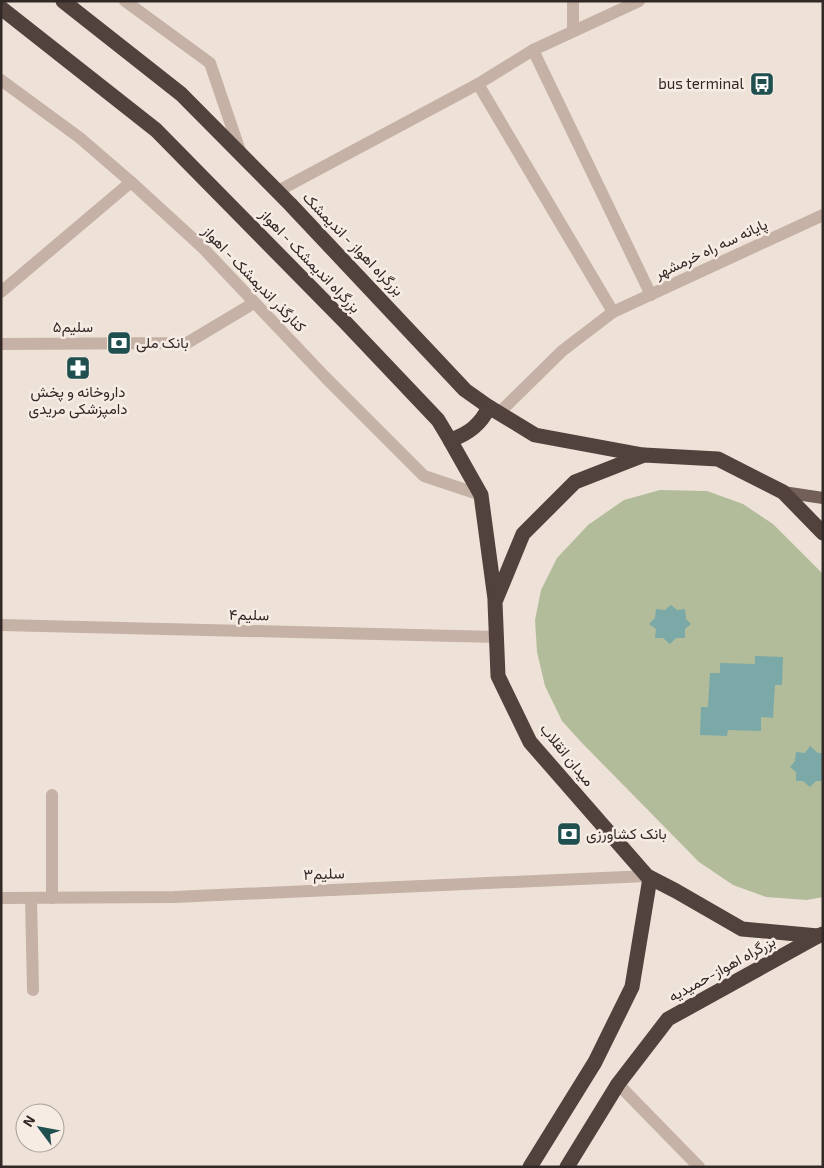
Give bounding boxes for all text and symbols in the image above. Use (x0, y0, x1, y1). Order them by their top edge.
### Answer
bus stop icon: bus terminal (749, 71, 775, 97)
place label: bus terminal (658, 74, 745, 92)
street label: بزرگراه اهواز - اندیمشک (299, 188, 408, 300)
street label: بزرگراه اندیمشک - اهواز (255, 204, 365, 317)
street label: پایانه سه راه خرمشهر (651, 214, 771, 284)
street label: کنارگذر اندیمشک - اهواز (198, 221, 310, 336)
street label: سلیم۵ (53, 317, 93, 337)
bank icon: بانک ملی (106, 330, 132, 356)
place label: بانک ملی (136, 333, 189, 353)
pharmacy icon: داروخانه و پخش دامپزشکی مریدی (65, 355, 91, 381)
place label: داروخانه و پخش دامپزشکی مریدی (29, 382, 127, 419)
street label: سلیم۴ (229, 605, 269, 625)
street label: میدان انقلاب (536, 719, 599, 790)
bank icon: بانک کشاورزی (556, 821, 582, 847)
place label: بانک کشاورزی (586, 824, 667, 844)
street label: سلیم۳ (303, 863, 345, 885)
street label: بزرگراه اهواز-حمیدیه (665, 931, 779, 1006)
north arrow (15, 1103, 65, 1153)
text: N (19, 1112, 38, 1130)

